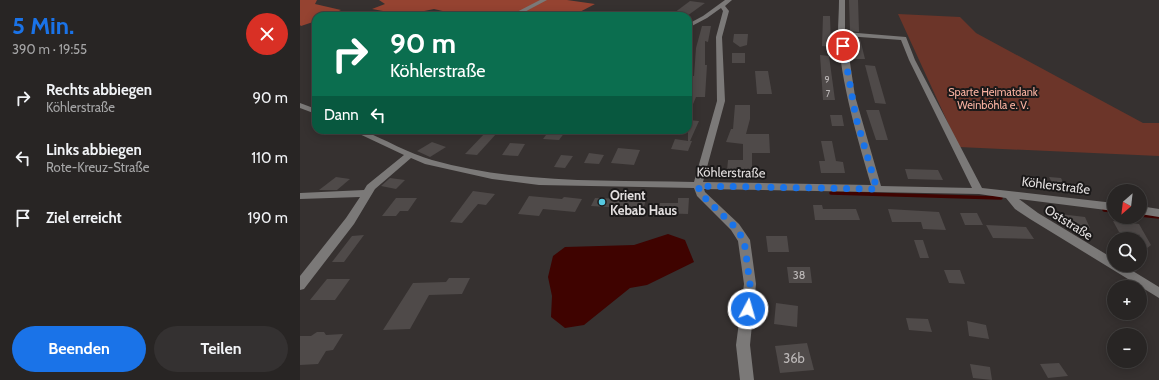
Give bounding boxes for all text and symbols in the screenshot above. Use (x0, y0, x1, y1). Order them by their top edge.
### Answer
text: 5 Min. (12, 11, 74, 40)
button: close (246, 13, 288, 55)
text: 90 m (390, 26, 456, 60)
icon: right (324, 28, 376, 80)
pin (826, 29, 860, 63)
icon: arrive (832, 35, 854, 57)
text: 390 m · 19:55 (12, 41, 87, 57)
text: Köhlerstraße (390, 60, 486, 82)
house number: 9 (824, 74, 830, 85)
text: Rechts abbiegen (46, 81, 152, 99)
park label: Sparte Heimatdank Weinböhla e. V. (948, 85, 1038, 112)
icon: right (12, 87, 34, 109)
house number: 7 (826, 88, 831, 99)
text: 90 m (252, 89, 288, 107)
text: Köhlerstraße (46, 99, 115, 115)
icon: left (367, 104, 389, 126)
text: Dann (324, 106, 359, 124)
text: Links abbiegen (46, 141, 142, 159)
icon: left (12, 147, 34, 169)
text: 110 m (251, 149, 288, 167)
text: Rote-Kreuz-Straße (46, 159, 149, 175)
street label: Köhlerstraße (696, 163, 766, 181)
street label: Köhlerstraße (1021, 173, 1092, 197)
north arrow (1107, 184, 1147, 224)
map controls (1107, 184, 1147, 368)
place label: Orient Kebab Haus (610, 187, 678, 218)
marker: Orient Kebab Haus (597, 197, 607, 207)
street label: Oststraße (1042, 201, 1096, 243)
icon: arrive (12, 207, 34, 229)
text: Ziel erreicht (46, 209, 122, 227)
text: 190 m (248, 209, 288, 227)
button: search (1107, 232, 1147, 272)
house number: 38 (793, 268, 805, 282)
button: + (1107, 280, 1147, 320)
position arrow (727, 288, 769, 330)
button: Beenden (12, 326, 146, 372)
button: Teilen (154, 326, 288, 372)
button: − (1107, 328, 1147, 368)
house number: 36b (783, 350, 805, 366)

